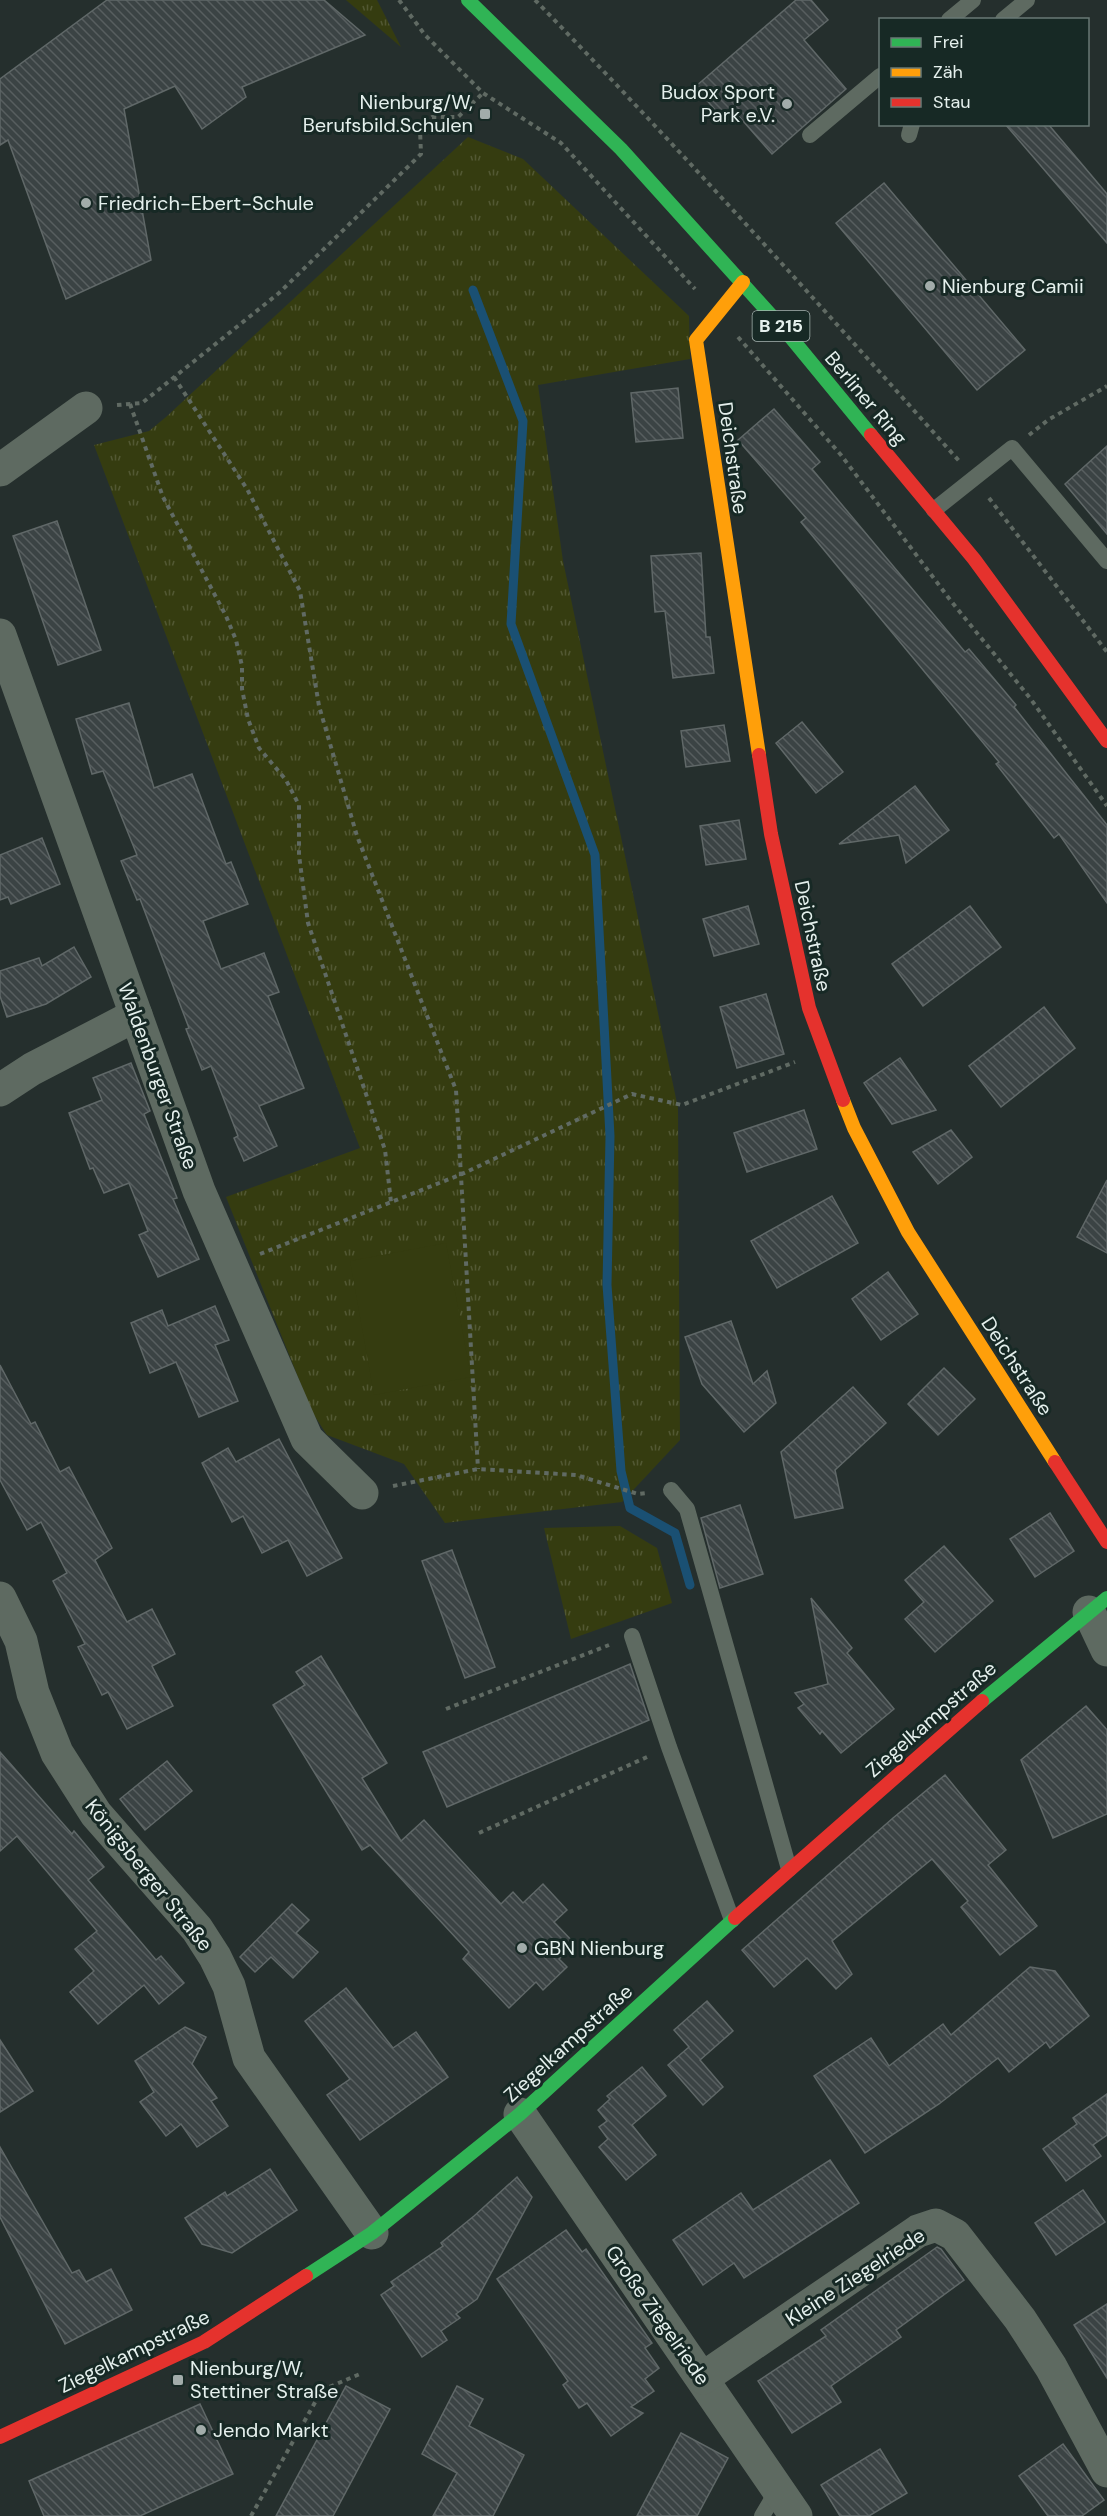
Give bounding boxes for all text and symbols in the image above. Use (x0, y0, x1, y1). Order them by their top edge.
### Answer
legend (879, 18, 1089, 126)
text: Frei (933, 30, 964, 54)
text: Zäh (933, 60, 963, 84)
place label: Budox Sport Park e.V. (661, 79, 775, 128)
place label: Nienburg/W, Berufsbild.Schulen (303, 89, 473, 138)
text: Stau (933, 90, 971, 114)
marker: Budox Sport Park e.V. (780, 97, 794, 111)
marker: Nienburg/W, Berufsbild.Schulen (478, 107, 492, 121)
place label: Friedrich-Ebert-Schule (98, 190, 314, 216)
marker: Friedrich-Ebert-Schule (79, 196, 93, 210)
place label: Nienburg Camii (942, 273, 1084, 299)
marker: Nienburg Camii (923, 279, 937, 293)
road number: B 215 (752, 311, 810, 341)
street label: Berliner Ring (819, 346, 913, 450)
street label: Deichstraße (712, 400, 754, 516)
street label: Deichstraße (789, 878, 837, 994)
street label: Waldenburger Straße (112, 979, 204, 1173)
street label: Deichstraße (975, 1312, 1059, 1420)
street label: Ziegelkampstraße (860, 1655, 1002, 1783)
street label: Königsberger Straße (80, 1794, 218, 1956)
place label: GBN Nienburg (534, 1935, 664, 1961)
marker: GBN Nienburg (515, 1941, 529, 1955)
street label: Ziegelkampstraße (498, 1978, 638, 2108)
street label: Kleine Ziegelriede (780, 2222, 930, 2332)
street label: Große Ziegelriede (600, 2240, 716, 2390)
street label: Ziegelkampstraße (54, 2303, 214, 2399)
place label: Nienburg/W, Stettiner Straße (190, 2355, 338, 2404)
marker: Nienburg/W, Stettiner Straße (171, 2373, 185, 2387)
place label: Jendo Markt (213, 2417, 329, 2443)
marker: Jendo Markt (194, 2423, 208, 2437)

